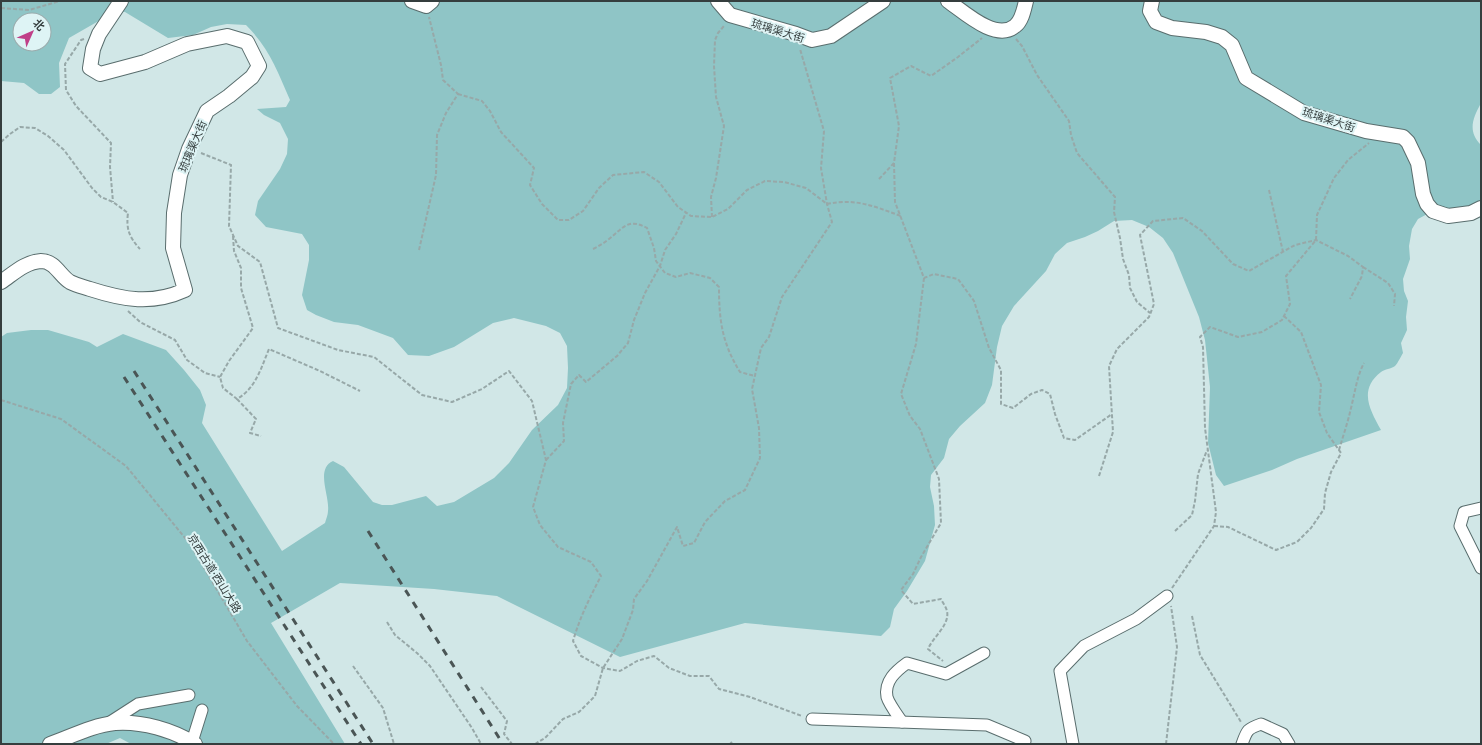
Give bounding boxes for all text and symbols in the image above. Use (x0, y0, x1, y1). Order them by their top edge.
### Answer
north arrow (12, 12, 52, 52)
text: 北 (31, 16, 48, 33)
street label: 琉璃渠大街 (750, 16, 806, 44)
street label: 琉璃渠大街 (1301, 104, 1357, 134)
street label: 琉璃渠大街 (175, 118, 209, 174)
street label: 京西古道·西山大路 (185, 531, 245, 615)

